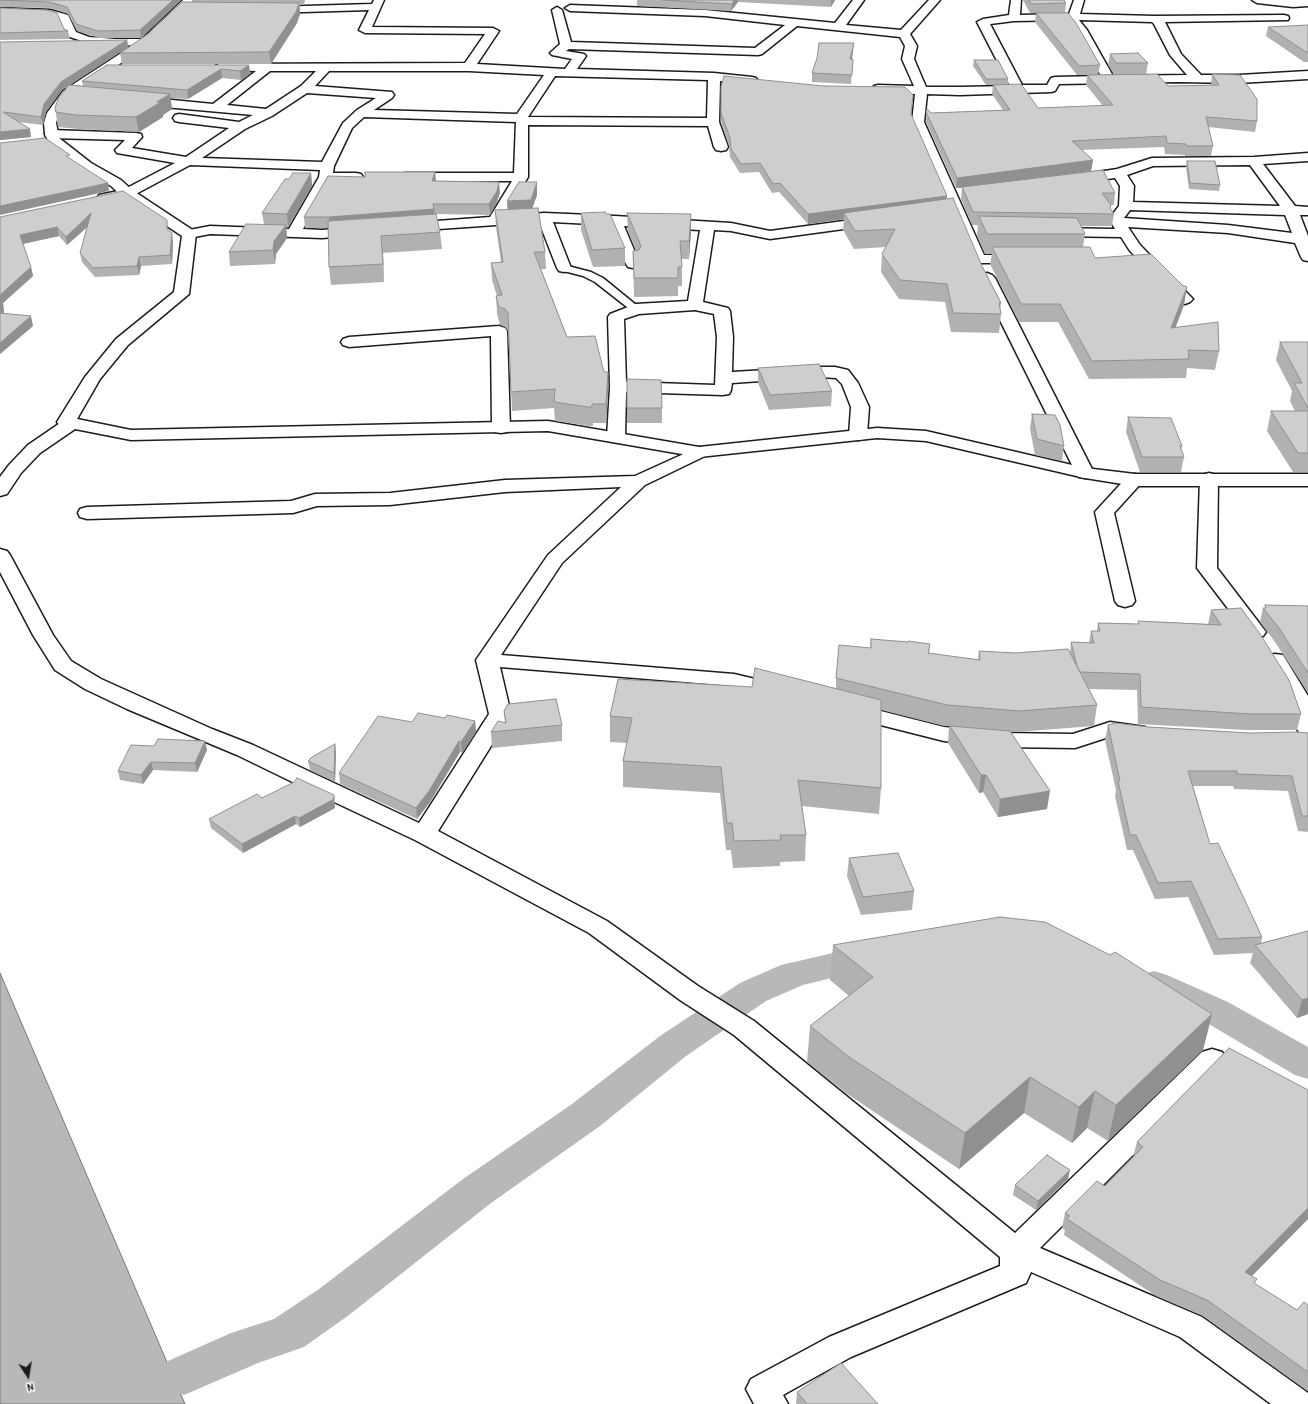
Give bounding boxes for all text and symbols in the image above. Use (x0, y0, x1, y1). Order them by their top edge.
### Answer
north arrow (8, 1356, 48, 1396)
text: N (26, 1380, 35, 1395)

